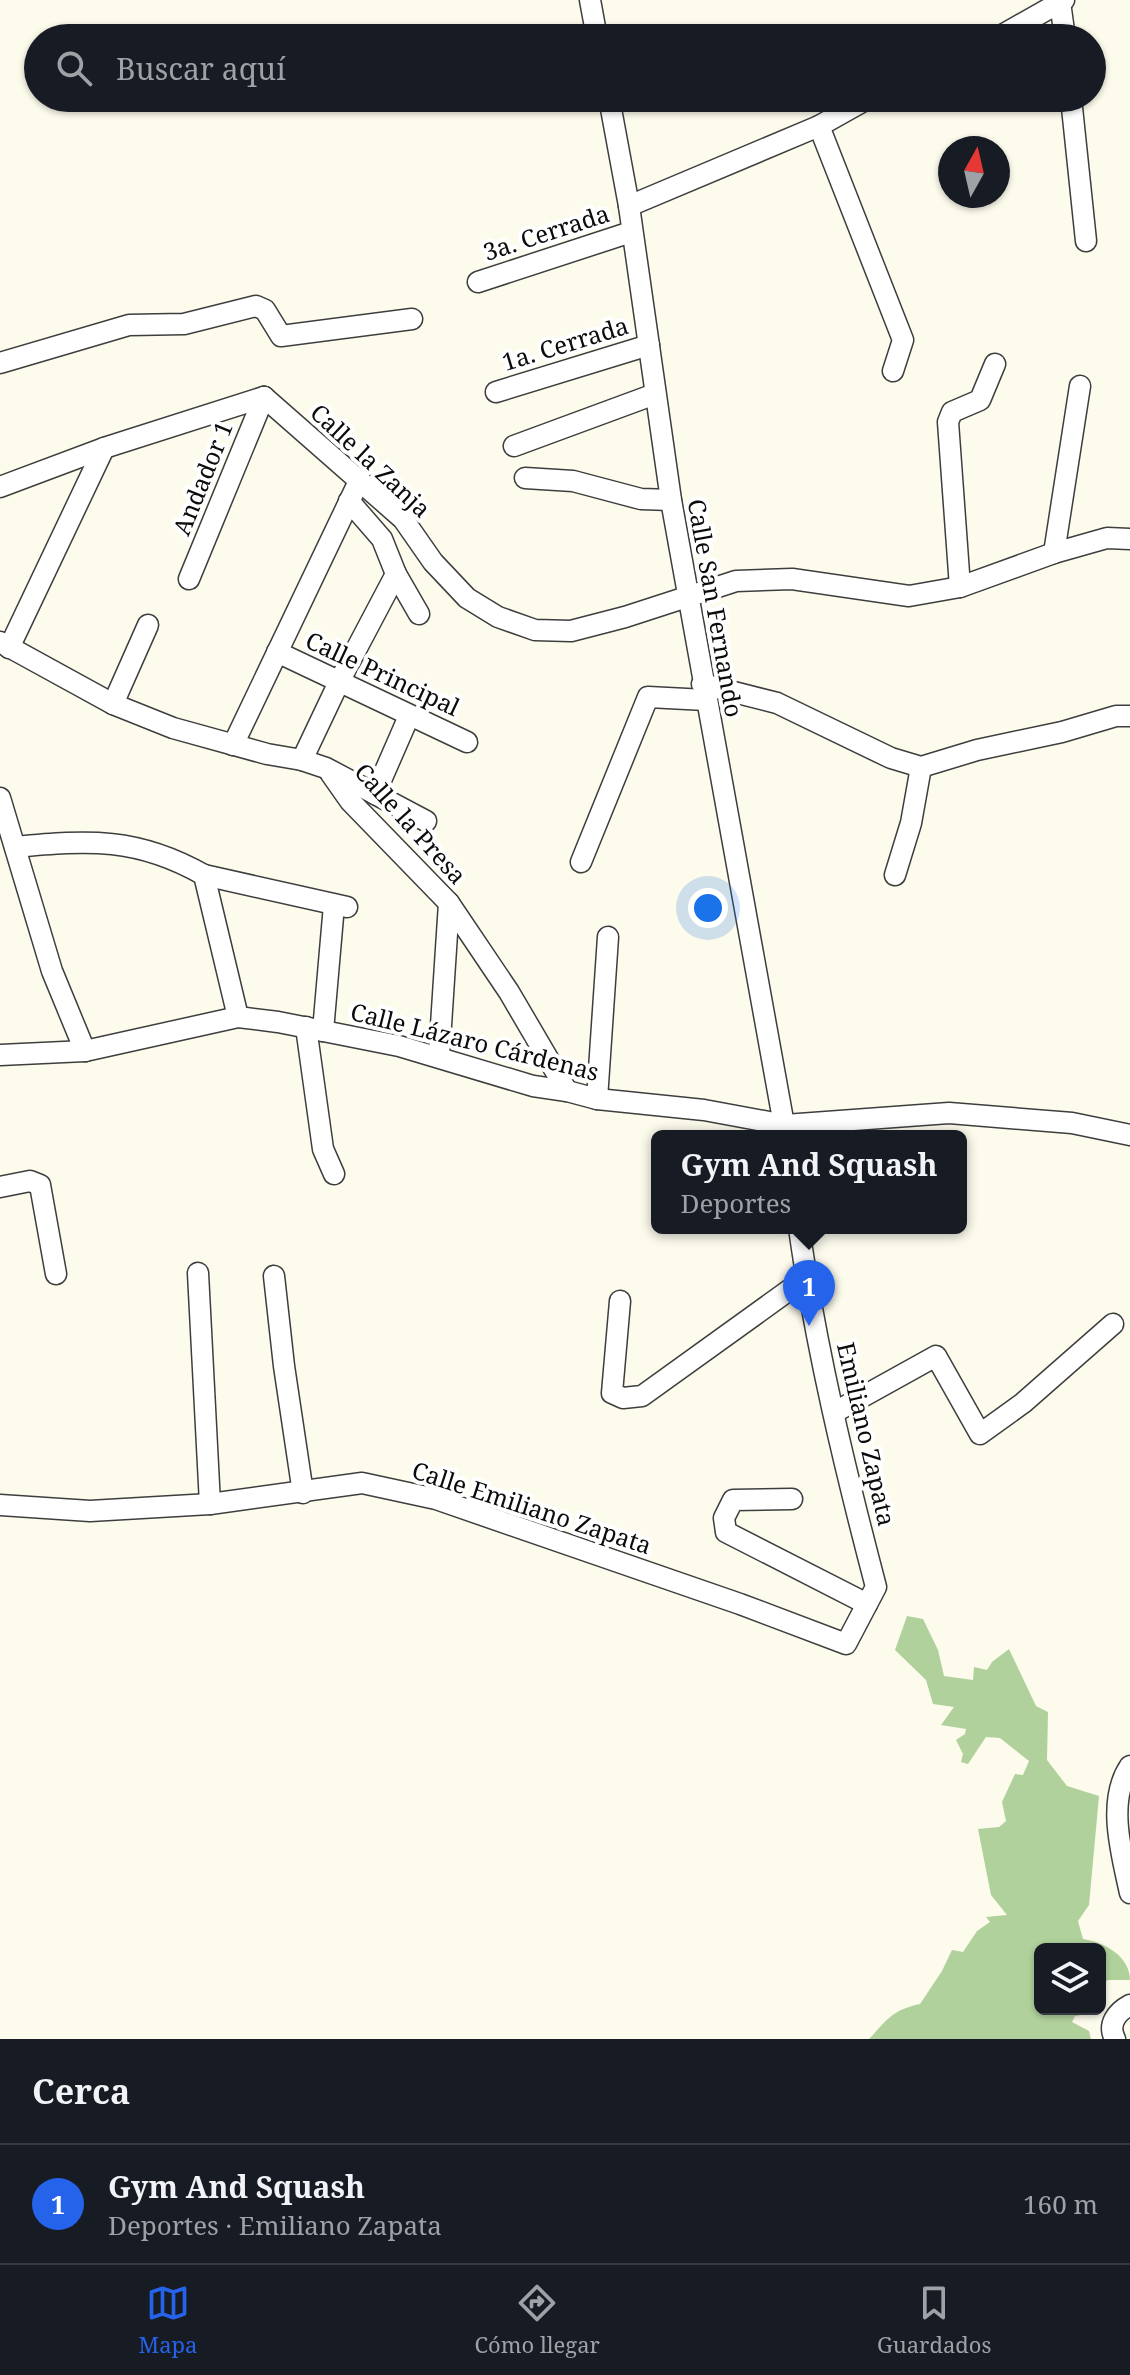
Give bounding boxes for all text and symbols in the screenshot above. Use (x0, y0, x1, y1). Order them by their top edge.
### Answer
search box (24, 24, 1106, 112)
icon: search (52, 46, 96, 90)
text: Buscar aquí (116, 48, 286, 89)
north arrow (938, 136, 1010, 208)
street label: 3a. Cerrada (479, 196, 613, 268)
street label: 1a. Cerrada (498, 308, 632, 378)
street label: Calle la Zanja (304, 396, 438, 524)
street label: Andador 1 (164, 416, 240, 540)
street label: Calle San Fernando (681, 496, 751, 720)
street label: Calle Principal (301, 623, 466, 723)
street label: Calle la Presa (348, 755, 474, 891)
your location (688, 888, 728, 928)
street label: Calle Lázaro Cárdenas (347, 994, 603, 1088)
popup (651, 1130, 967, 1234)
text: Gym And Squash (681, 1144, 937, 1185)
text: Deportes (681, 1185, 791, 1221)
pin: 1 (783, 1260, 835, 1326)
street label: Emiliano Zapata (830, 1339, 904, 1529)
street label: Calle Emiliano Zapata (408, 1453, 656, 1561)
map controls (1034, 1943, 1106, 2015)
button: layers (1034, 1943, 1106, 2015)
text: Cerca (32, 2068, 130, 2114)
text: Gym And Squash (108, 2166, 365, 2207)
text: 1 (51, 2186, 65, 2222)
text: 160 m (1023, 2186, 1098, 2222)
text: Deportes · Emiliano Zapata (108, 2207, 442, 2243)
tab: Mapa (139, 2281, 197, 2359)
tab: Cómo llegar (475, 2281, 600, 2359)
tab: Guardados (877, 2281, 991, 2359)

